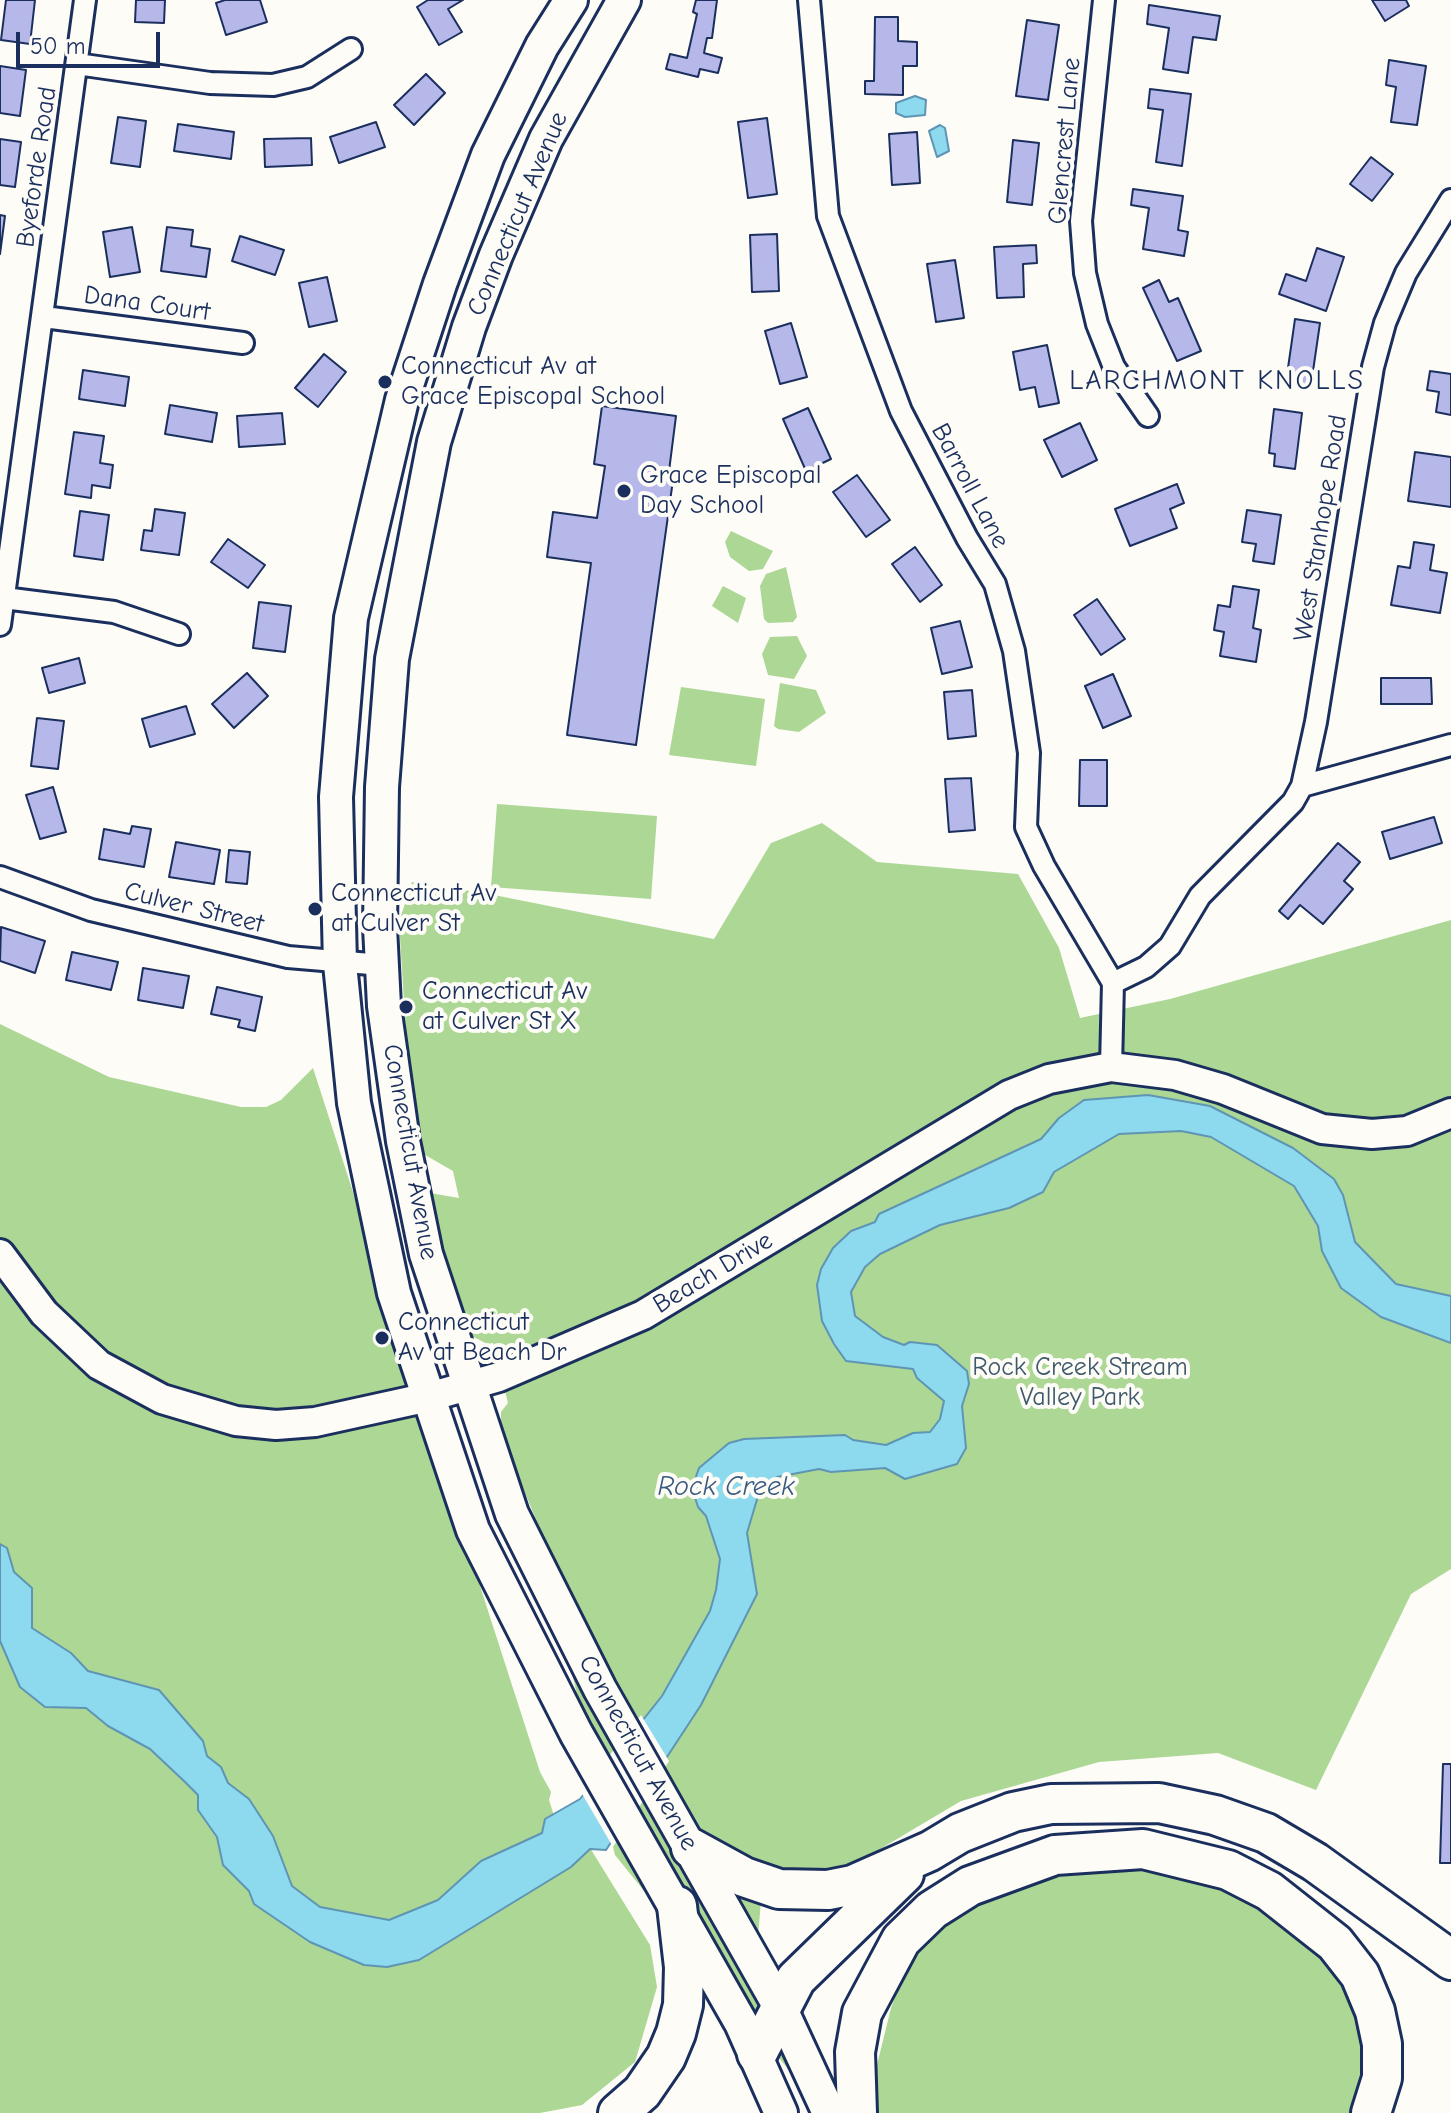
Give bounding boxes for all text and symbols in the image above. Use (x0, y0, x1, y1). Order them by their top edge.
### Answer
scale bar (20, 16, 164, 66)
text: 50 m (30, 32, 86, 60)
street label: Glencrest Lane (1042, 56, 1088, 226)
street label: Byeforde Road (10, 85, 64, 249)
street label: Connecticut Avenue (461, 107, 575, 321)
street label: Dana Court (82, 280, 212, 328)
place label: Connecticut Av at Grace Episcopal School (401, 351, 665, 412)
district label: LARCHMONT KNOLLS (1069, 364, 1365, 398)
marker: Connecticut Av at Grace Episcopal School (376, 373, 394, 391)
street label: West Stanhope Road (1288, 413, 1354, 643)
street label: Barroll Lane (924, 418, 1016, 554)
place label: Grace Episcopal Day School (640, 460, 821, 522)
marker: Grace Episcopal Day School (615, 482, 633, 500)
street label: Culver Street (121, 876, 267, 940)
place label: Connecticut Av at Culver St (331, 878, 496, 940)
marker: Connecticut Av at Culver St (306, 900, 324, 918)
place label: Connecticut Av at Culver St X (422, 976, 587, 1038)
marker: Connecticut Av at Culver St X (397, 998, 415, 1016)
street label: Connecticut Avenue (376, 1042, 444, 1262)
street label: Beach Drive (648, 1225, 778, 1321)
place label: Connecticut Av at Beach Dr (398, 1307, 567, 1368)
marker: Connecticut Av at Beach Dr (373, 1329, 391, 1347)
park label: Rock Creek Stream Valley Park (972, 1352, 1188, 1414)
water label: Rock Creek (657, 1470, 795, 1504)
street label: Connecticut Avenue (571, 1650, 705, 1856)

